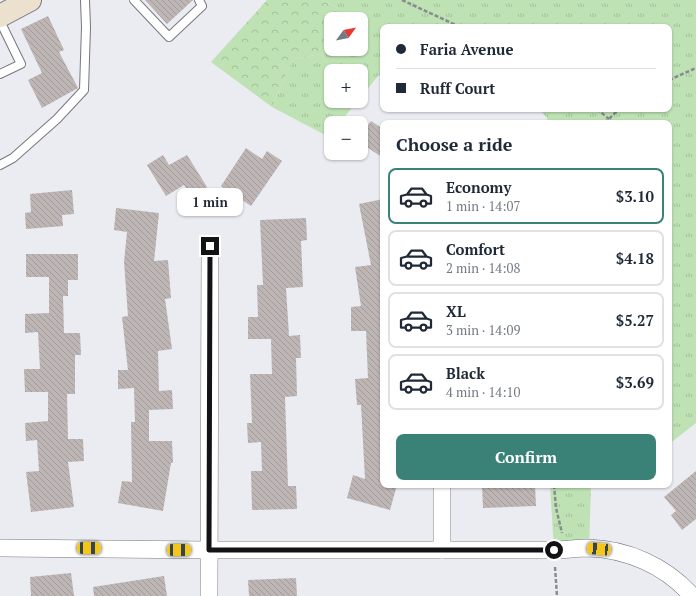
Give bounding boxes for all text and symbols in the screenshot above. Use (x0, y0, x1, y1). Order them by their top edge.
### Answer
north arrow (324, 12, 368, 56)
map controls (324, 12, 368, 160)
text: Faria Avenue (420, 39, 513, 59)
button: + (324, 64, 368, 108)
text: Ruff Court (420, 78, 495, 98)
button: − (324, 116, 368, 160)
text: Choose a ride (396, 132, 512, 156)
text: Economy (446, 177, 511, 197)
icon: car (398, 178, 434, 214)
text: $3.10 (616, 186, 654, 206)
callout: 1 min (177, 188, 243, 216)
text: 1 min (192, 193, 228, 211)
text: 1 min · 14:07 (446, 197, 520, 215)
route end (201, 237, 219, 255)
text: Comfort (446, 239, 505, 259)
icon: car (398, 240, 434, 276)
text: $4.18 (616, 248, 654, 268)
text: 2 min · 14:08 (446, 259, 520, 277)
text: XL (446, 301, 466, 321)
icon: car (398, 302, 434, 338)
text: $5.27 (616, 310, 654, 330)
text: 3 min · 14:09 (446, 321, 520, 339)
text: Black (446, 363, 485, 383)
icon: car (398, 364, 434, 400)
text: $3.69 (616, 372, 654, 392)
text: 4 min · 14:10 (446, 383, 520, 401)
button: Confirm (396, 434, 656, 480)
route start (545, 541, 563, 559)
car (77, 542, 101, 554)
car (587, 542, 611, 556)
car (167, 544, 191, 556)

